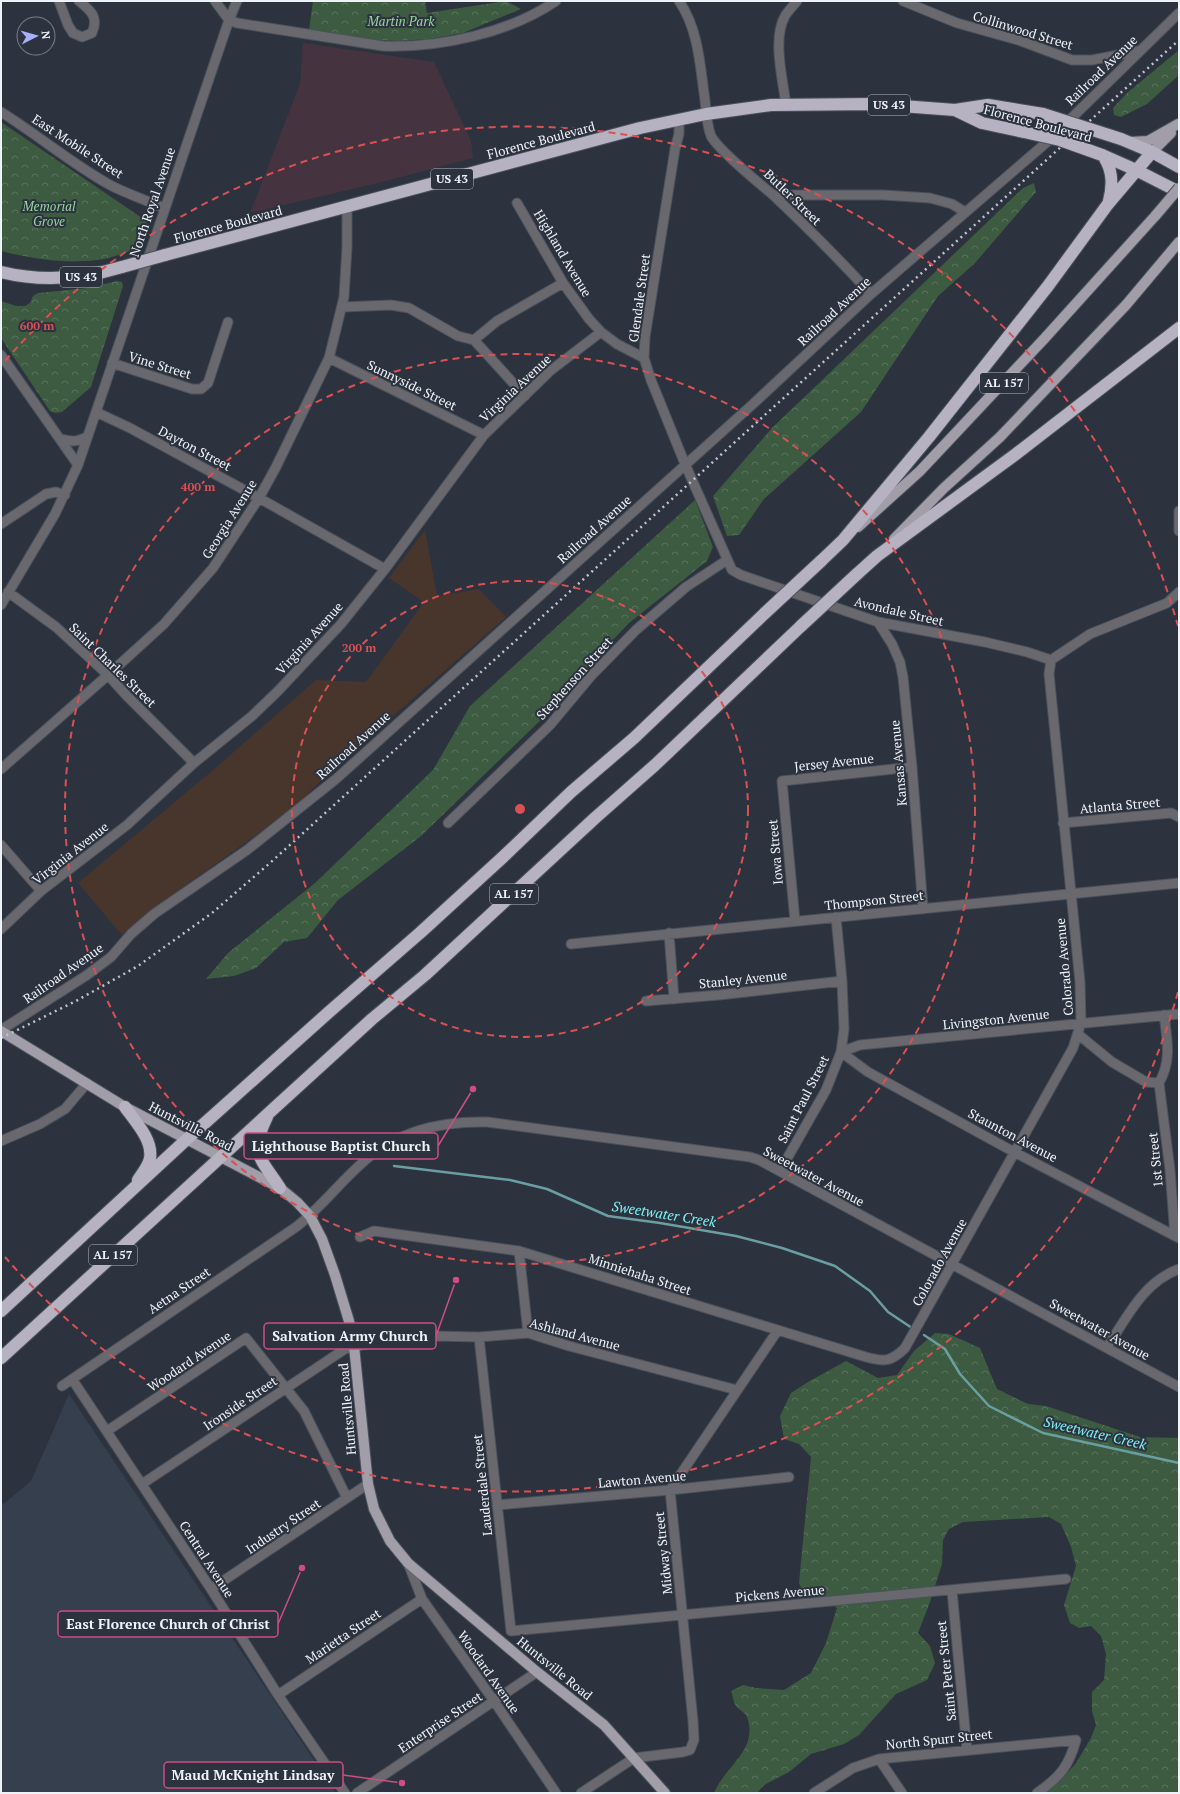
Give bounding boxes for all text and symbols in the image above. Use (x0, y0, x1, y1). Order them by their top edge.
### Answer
street label: Collinwood Street (971, 6, 1075, 54)
park label: Martin Park (366, 12, 435, 30)
north arrow (16, 16, 56, 56)
text: N (39, 30, 53, 40)
street label: Railroad Avenue (1061, 31, 1141, 109)
road number: US 43 (868, 95, 910, 115)
street label: Florence Boulevard (982, 100, 1094, 146)
street label: East Mobile Street (29, 110, 127, 182)
street label: Florence Boulevard (485, 117, 597, 163)
street label: North Royal Avenue (125, 145, 179, 259)
street label: Butler Street (760, 165, 826, 229)
road number: US 43 (431, 169, 473, 189)
park label: Memorial Grove (21, 197, 76, 230)
street label: Florence Boulevard (172, 201, 284, 247)
street label: Highland Avenue (530, 206, 596, 300)
street label: Glendale Street (624, 252, 654, 343)
road number: US 43 (60, 267, 102, 287)
street label: Railroad Avenue (793, 272, 875, 350)
text: 600 m (20, 318, 54, 333)
street label: Vine Street (126, 347, 194, 383)
street label: Virginia Avenue (475, 350, 555, 426)
street label: Sunnyside Street (364, 356, 460, 415)
road number: AL 157 (980, 373, 1028, 393)
street label: Dayton Street (155, 421, 235, 475)
street label: Georgia Avenue (197, 476, 261, 562)
text: 400 m (181, 479, 215, 494)
street label: Railroad Avenue (553, 491, 635, 567)
street label: Avondale Street (852, 592, 946, 630)
street label: Virginia Avenue (271, 598, 347, 678)
street label: Saint Charles Street (66, 619, 161, 711)
street label: Stephenson Street (532, 632, 616, 723)
text: 200 m (342, 640, 376, 655)
street label: Railroad Avenue (312, 707, 394, 783)
street label: Kansas Avenue (885, 719, 911, 807)
street label: Jersey Avenue (793, 749, 875, 775)
street label: Atlanta Street (1079, 793, 1161, 817)
centre of rings (513, 802, 527, 816)
street label: Virginia Avenue (28, 818, 112, 888)
street label: Iowa Street (763, 818, 787, 885)
road number: AL 157 (490, 884, 538, 904)
street label: Thompson Street (823, 886, 925, 914)
street label: Colorado Avenue (1051, 918, 1077, 1016)
street label: Railroad Avenue (19, 939, 107, 1007)
street label: Stanley Avenue (698, 965, 788, 993)
street label: Livingston Avenue (942, 1004, 1050, 1034)
street label: Saint Paul Street (773, 1052, 833, 1146)
street label: Huntsville Road (146, 1097, 236, 1155)
street label: Staunton Avenue (965, 1104, 1061, 1166)
street label: 1st Street (1143, 1131, 1167, 1188)
callout: Lighthouse Baptist Church (244, 1133, 438, 1159)
text: Lighthouse Baptist Church (252, 1136, 430, 1155)
street label: Sweetwater Avenue (760, 1142, 868, 1210)
water label: Sweetwater Creek (611, 1196, 718, 1231)
street label: Colorado Avenue (907, 1215, 971, 1309)
road number: AL 157 (89, 1245, 137, 1265)
street label: Minniehaha Street (586, 1249, 694, 1299)
street label: Aetna Street (144, 1262, 214, 1318)
street label: Sweetwater Avenue (1047, 1294, 1153, 1364)
street label: Ashland Avenue (528, 1313, 622, 1355)
callout: Salvation Army Church (264, 1323, 436, 1349)
street label: Woodard Avenue (144, 1326, 234, 1396)
text: Salvation Army Church (272, 1326, 428, 1345)
street label: Huntsville Road (334, 1362, 360, 1456)
street label: Ironside Street (199, 1372, 281, 1434)
water label: Sweetwater Creek (1042, 1411, 1149, 1454)
street label: Lauderdale Street (468, 1433, 496, 1537)
street label: Lawton Avenue (597, 1466, 687, 1492)
street label: Industry Street (242, 1494, 324, 1558)
street label: Midway Street (650, 1511, 676, 1595)
street label: Central Avenue (175, 1517, 239, 1601)
street label: Pickens Avenue (735, 1580, 825, 1606)
street label: Marietta Street (302, 1604, 384, 1668)
callout: East Florence Church of Christ (58, 1611, 278, 1637)
text: East Florence Church of Christ (66, 1614, 270, 1633)
street label: Saint Peter Street (932, 1620, 960, 1722)
street label: Woodard Avenue (454, 1627, 524, 1717)
street label: Huntsville Road (514, 1632, 596, 1704)
street label: Enterprise Street (394, 1687, 486, 1757)
street label: North Spurr Street (885, 1724, 993, 1754)
callout: Maud McKnight Lindsay (164, 1762, 343, 1788)
text: Maud McKnight Lindsay (171, 1765, 335, 1784)

